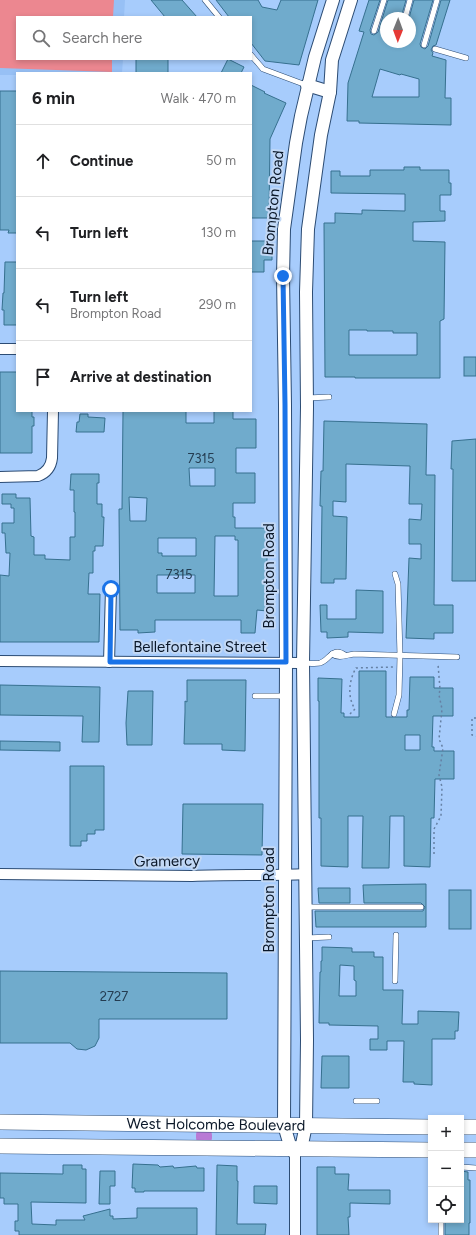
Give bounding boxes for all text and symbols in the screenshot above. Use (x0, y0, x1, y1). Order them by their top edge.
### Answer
north arrow (380, 12, 416, 48)
search box (16, 16, 252, 60)
icon: search (30, 27, 52, 49)
text: Search here (62, 29, 142, 47)
text: 6 min (32, 88, 75, 108)
text: Walk · 470 m (161, 91, 236, 106)
icon: ahead (32, 150, 54, 172)
street label: Brompton Road (259, 150, 287, 256)
text: Continue (70, 152, 133, 170)
text: 50 m (206, 153, 236, 168)
icon: left (32, 222, 54, 244)
text: Turn left (70, 224, 128, 242)
text: 130 m (201, 225, 236, 240)
route end (274, 267, 292, 285)
text: Turn left (70, 288, 128, 306)
icon: left (32, 294, 54, 316)
text: 290 m (199, 297, 236, 312)
text: Brompton Road (70, 306, 161, 321)
icon: arrive (32, 366, 54, 388)
text: Arrive at destination (70, 368, 211, 386)
house number: 7315 (188, 451, 214, 466)
street label: Brompton Road (260, 523, 278, 629)
house number: 7315 (166, 567, 192, 582)
route start (102, 580, 120, 598)
street label: Bellefontaine Street (133, 638, 267, 656)
street label: Brompton Road (260, 847, 278, 953)
street label: Gramercy (134, 851, 200, 871)
house number: 2727 (100, 989, 128, 1004)
street label: West Holcombe Boulevard (127, 1114, 305, 1135)
map controls (428, 1115, 464, 1223)
button: + (428, 1115, 464, 1151)
button: − (428, 1151, 464, 1187)
button: locate (428, 1187, 464, 1223)

